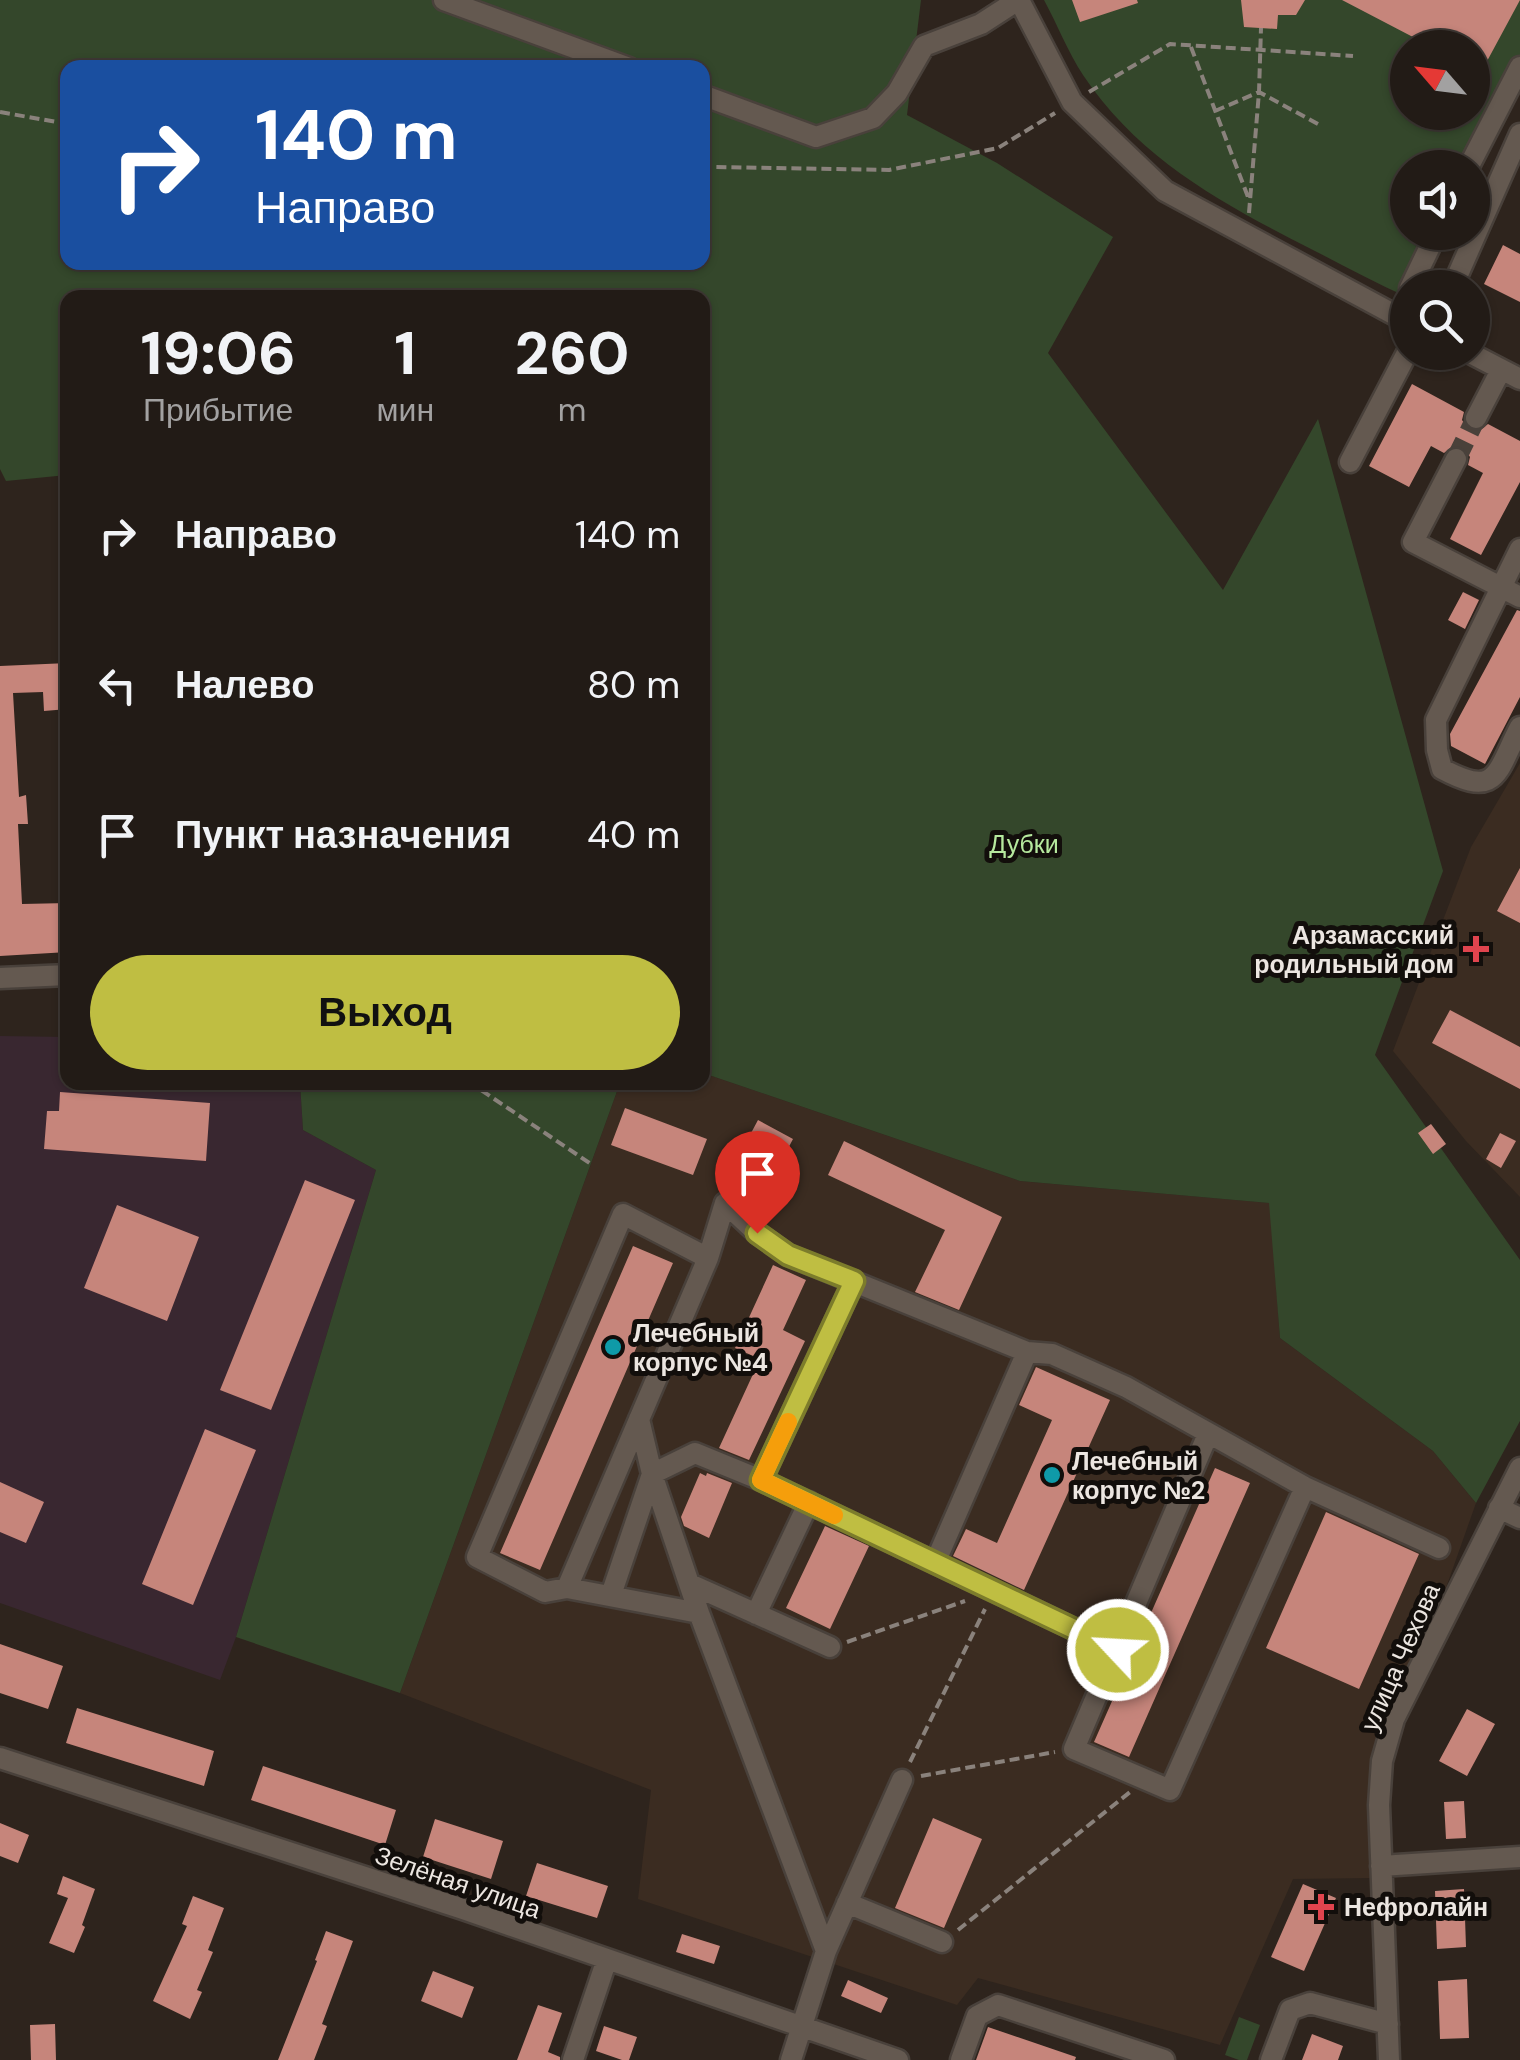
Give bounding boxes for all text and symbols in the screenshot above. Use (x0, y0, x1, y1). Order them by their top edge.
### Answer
north arrow (1390, 30, 1490, 130)
map controls (1390, 30, 1490, 370)
text: 140 m (255, 90, 458, 181)
icon: right (90, 100, 220, 230)
button: sound (1390, 150, 1490, 250)
text: Направо (255, 178, 435, 237)
button: search (1390, 270, 1490, 370)
text: 19:06 (141, 314, 296, 393)
text: 1 (394, 314, 416, 393)
text: 260 (515, 314, 629, 393)
text: Прибытие (143, 389, 293, 431)
text: мин (377, 389, 434, 431)
text: m (558, 389, 586, 431)
icon: right (90, 508, 145, 563)
text: Направо (175, 510, 337, 560)
text: 140 m (575, 510, 680, 560)
icon: left (90, 658, 145, 713)
text: Налево (175, 660, 314, 710)
text: 80 m (587, 660, 680, 710)
icon: arrive (90, 808, 145, 863)
text: Пункт назначения (175, 810, 511, 860)
text: 40 m (587, 810, 680, 860)
park label: Дубки (989, 828, 1059, 861)
place label: Арзамасский родильный дом (1254, 919, 1454, 981)
marker: Арзамасский родильный дом (1463, 936, 1489, 962)
button: Выход (90, 955, 680, 1070)
pin (715, 1131, 800, 1234)
icon: arrive (730, 1146, 785, 1201)
place label: Лечебный корпус №4 (633, 1317, 768, 1379)
marker: Лечебный корпус №4 (602, 1336, 624, 1358)
place label: Лечебный корпус №2 (1072, 1445, 1205, 1507)
marker: Лечебный корпус №2 (1041, 1464, 1063, 1486)
street label: улица Чехова (1353, 1578, 1448, 1736)
position arrow (1066, 1598, 1170, 1702)
street label: Зелёная улица (371, 1839, 545, 1926)
place label: Нефролайн (1344, 1891, 1488, 1924)
marker: Нефролайн (1308, 1894, 1334, 1920)

